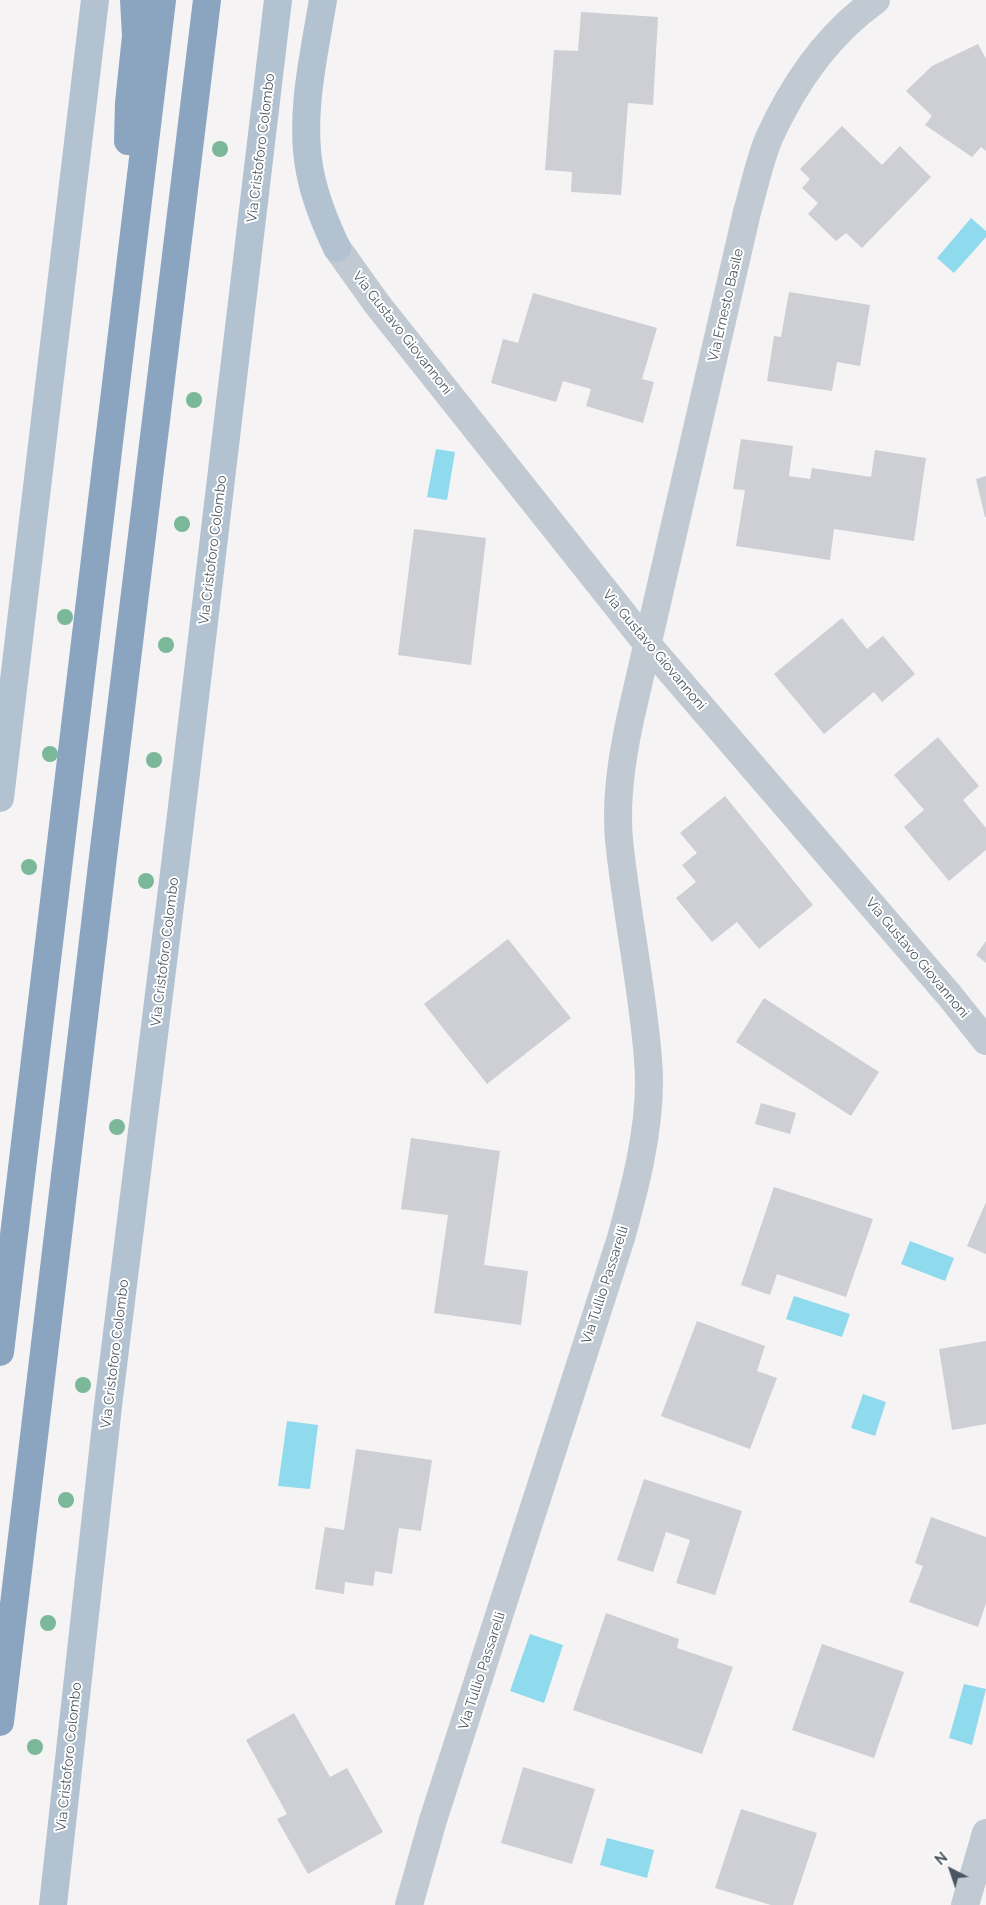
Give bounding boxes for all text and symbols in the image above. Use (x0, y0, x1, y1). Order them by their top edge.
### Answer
street label: Via Cristoforo Colombo (244, 72, 278, 224)
street label: Via Ernesto Basile (705, 247, 747, 363)
street label: Via Gustavo Giovannoni (349, 268, 455, 398)
street label: Via Cristoforo Colombo (196, 474, 230, 626)
street label: Via Gustavo Giovannoni (599, 586, 709, 714)
street label: Via Cristoforo Colombo (148, 876, 182, 1028)
street label: Via Gustavo Giovannoni (862, 894, 972, 1022)
street label: Via Tullio Passarelli (578, 1224, 632, 1346)
street label: Via Cristoforo Colombo (98, 1278, 132, 1430)
street label: Via Tullio Passarelli (455, 1610, 509, 1732)
street label: Via Cristoforo Colombo (53, 1681, 85, 1833)
north arrow (926, 1845, 976, 1895)
text: N (932, 1849, 950, 1868)

